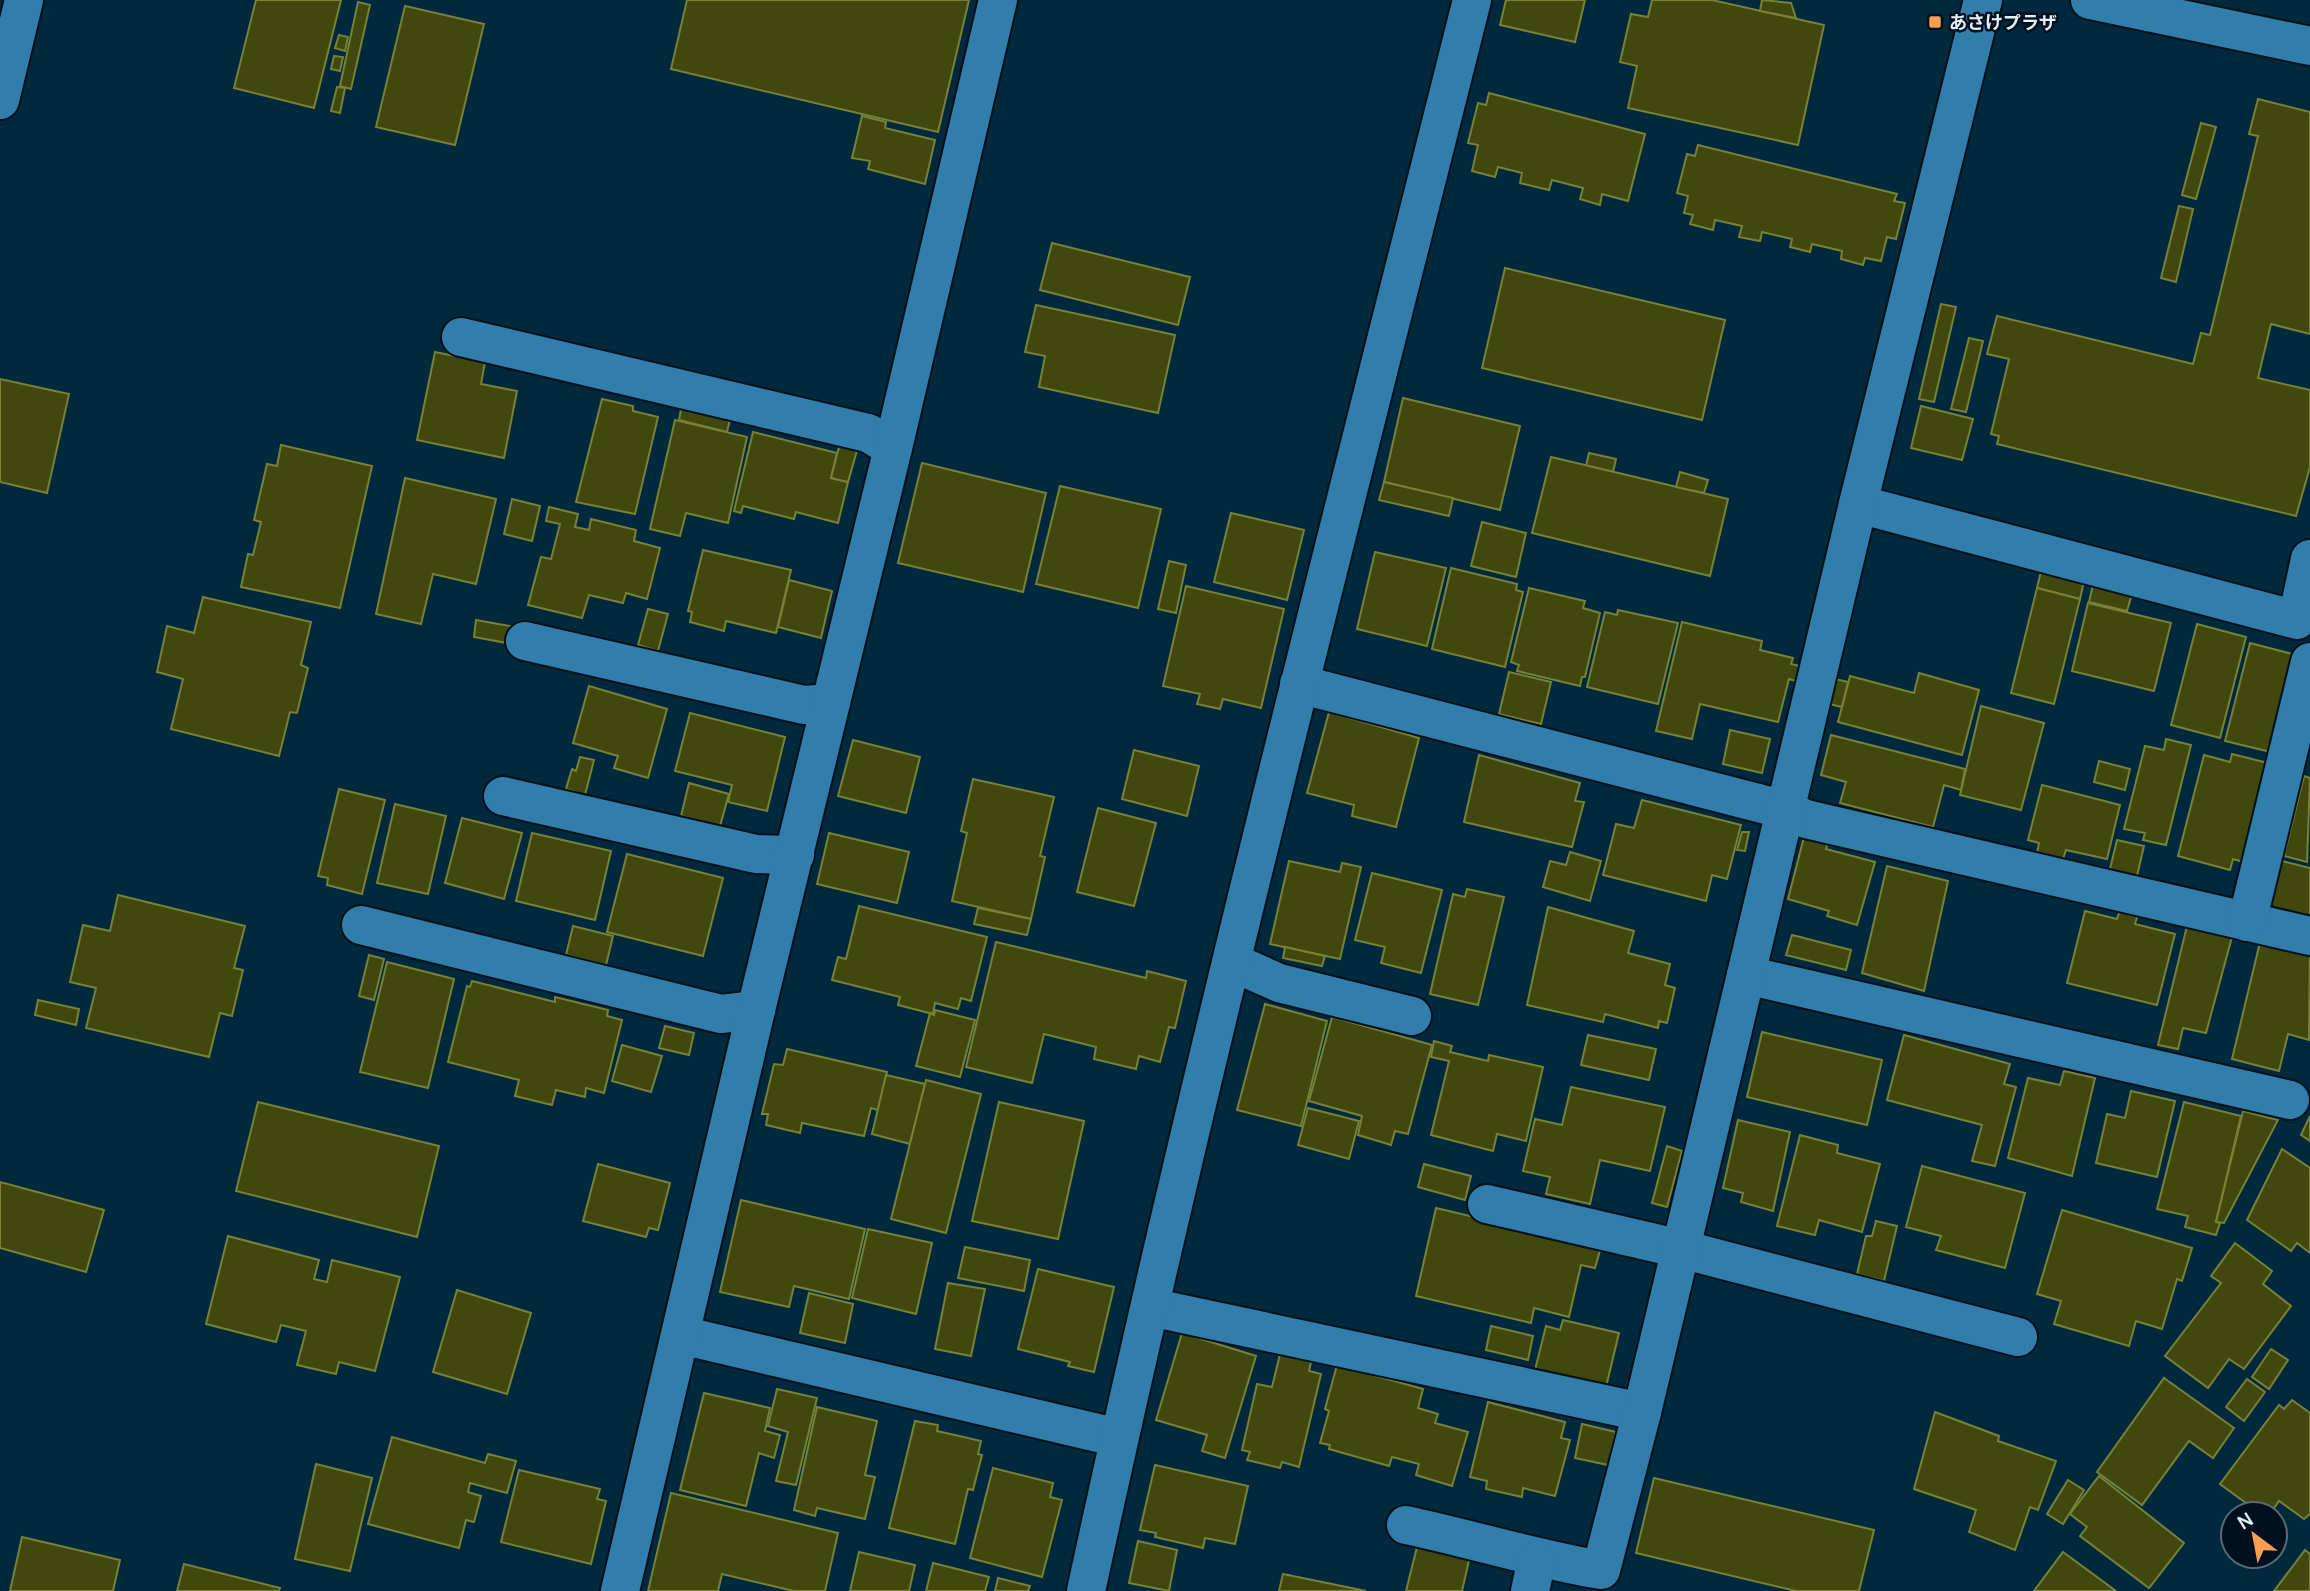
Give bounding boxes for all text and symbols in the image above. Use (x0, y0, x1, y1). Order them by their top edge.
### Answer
place label: あさけプラザ (1949, 10, 2057, 34)
marker: あさけプラザ (1927, 14, 1943, 30)
north arrow (2219, 1500, 2289, 1570)
text: N (2232, 1506, 2258, 1535)

